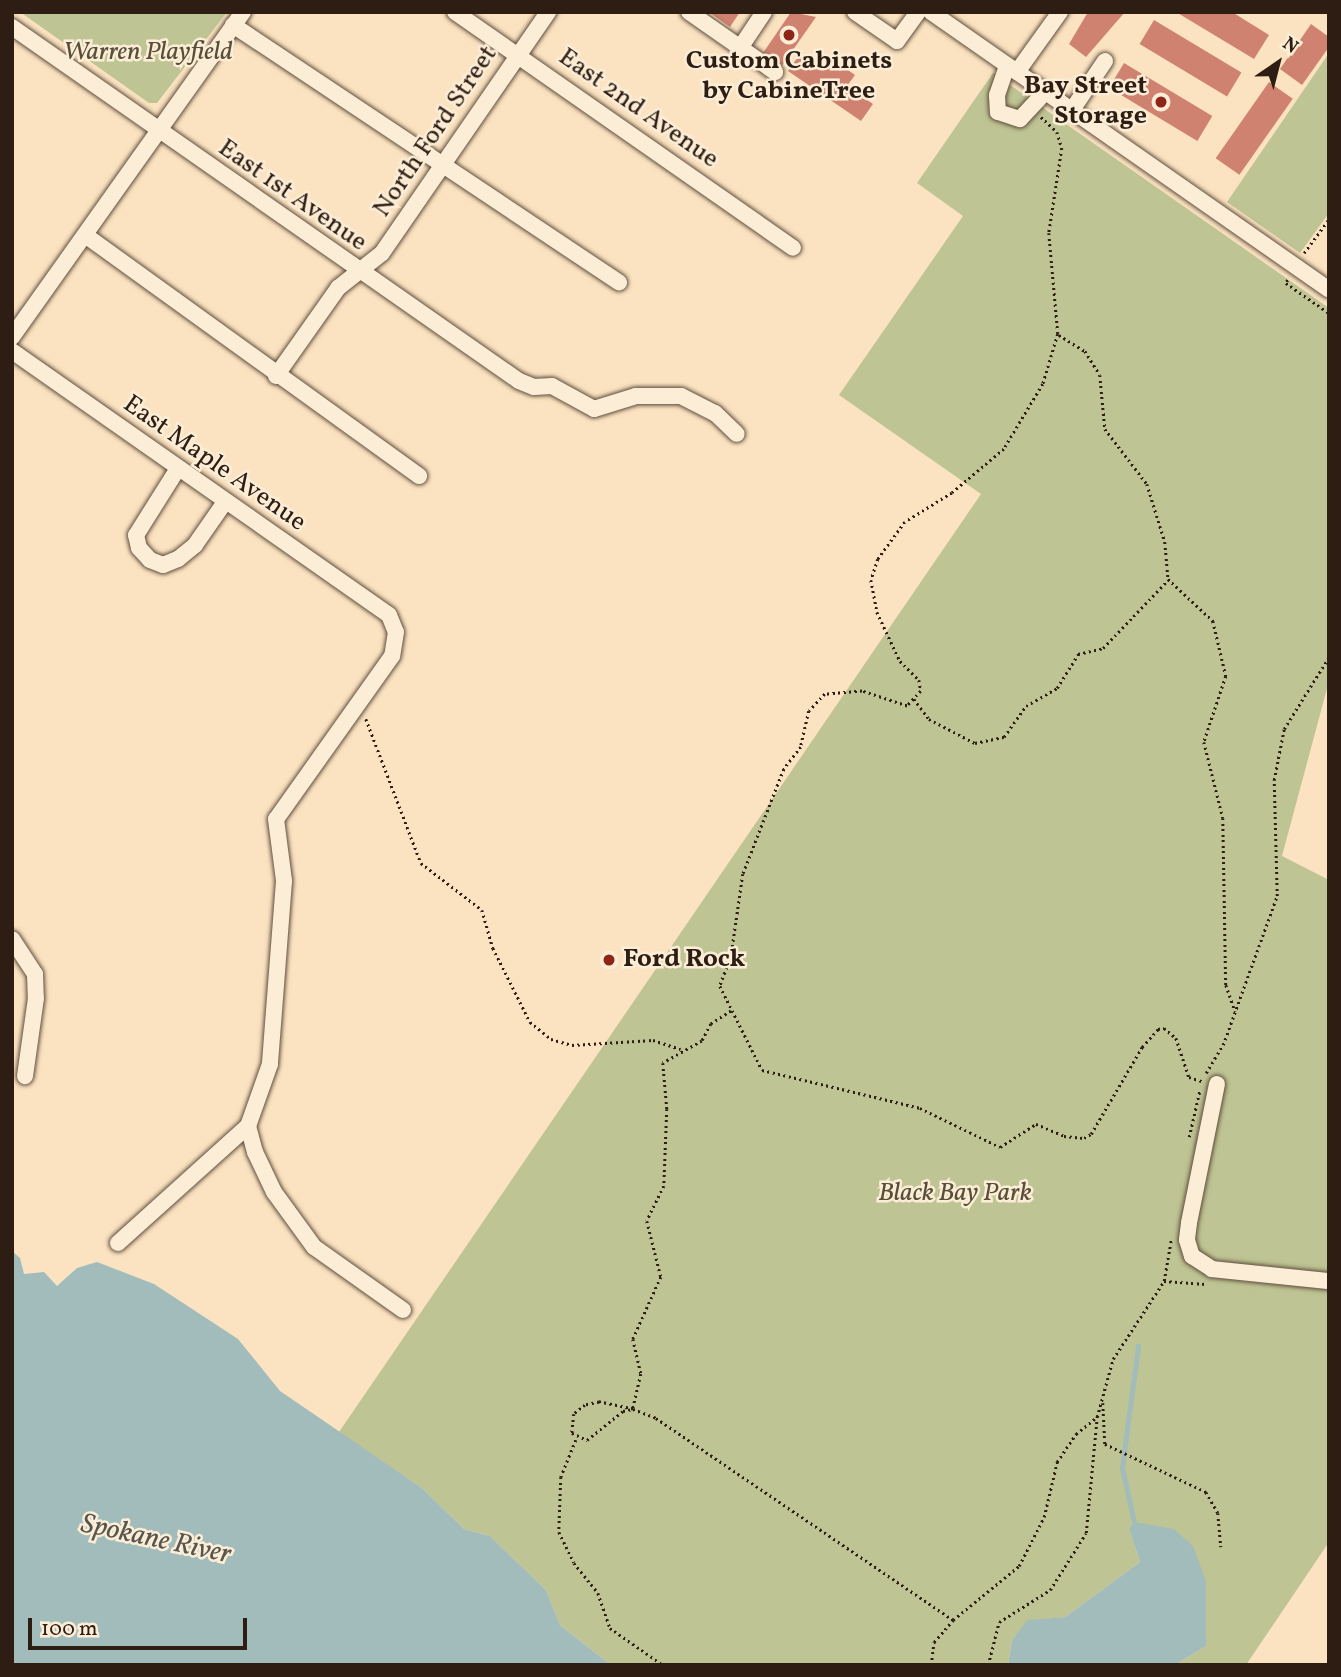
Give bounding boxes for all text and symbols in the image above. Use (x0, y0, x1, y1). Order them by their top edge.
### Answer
marker: Custom Cabinets by CabineTree (781, 27, 797, 43)
north arrow (1243, 28, 1313, 98)
text: N (1277, 31, 1303, 60)
park label: Warren Playfield (63, 37, 233, 69)
street label: North Ford Street (367, 40, 505, 224)
street label: East 2nd Avenue (552, 42, 724, 176)
place label: Custom Cabinets by CabineTree (686, 46, 892, 108)
place label: Bay Street Storage (1023, 71, 1147, 132)
marker: Bay Street Storage (1153, 94, 1169, 110)
street label: East 1st Avenue (212, 133, 372, 259)
street label: East Maple Avenue (117, 389, 311, 539)
place label: Ford Rock (623, 944, 745, 976)
marker: Ford Rock (601, 952, 617, 968)
park label: Black Bay Park (878, 1178, 1032, 1210)
water label: Spokane River (78, 1508, 234, 1572)
scale bar (32, 1604, 250, 1648)
text: 100 m (41, 1615, 98, 1644)

